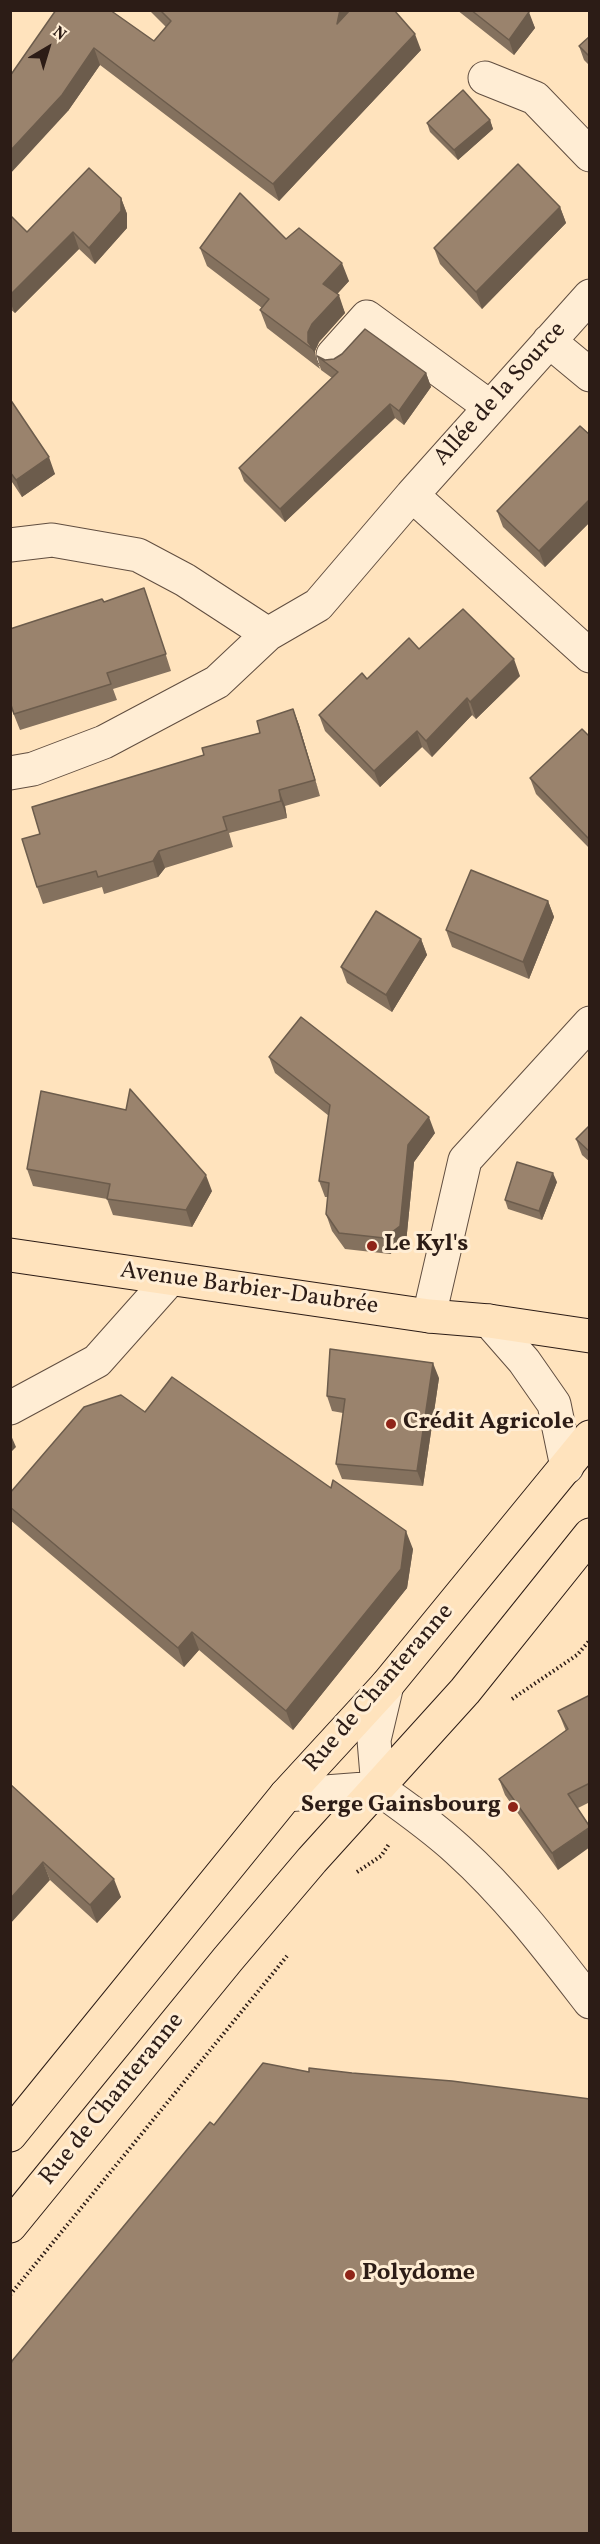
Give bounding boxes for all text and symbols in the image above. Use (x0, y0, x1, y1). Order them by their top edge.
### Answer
north arrow (18, 18, 78, 78)
text: N (48, 22, 70, 46)
street label: Allée de la Source (429, 317, 573, 473)
place label: Le Kyl's (384, 1232, 468, 1260)
marker: Le Kyl's (365, 1239, 379, 1253)
street label: Avenue Barbier-Daubrée (118, 1258, 380, 1322)
place label: Crédit Agricole (403, 1410, 574, 1438)
marker: Crédit Agricole (384, 1417, 398, 1431)
street label: Rue de Chanteranne (299, 1599, 461, 1779)
place label: Serge Gainsbourg (301, 1793, 501, 1821)
marker: Serge Gainsbourg (506, 1800, 520, 1814)
street label: Rue de Chanteranne (35, 2008, 191, 2192)
place label: Polydome (362, 2261, 475, 2289)
marker: Polydome (343, 2268, 357, 2282)

